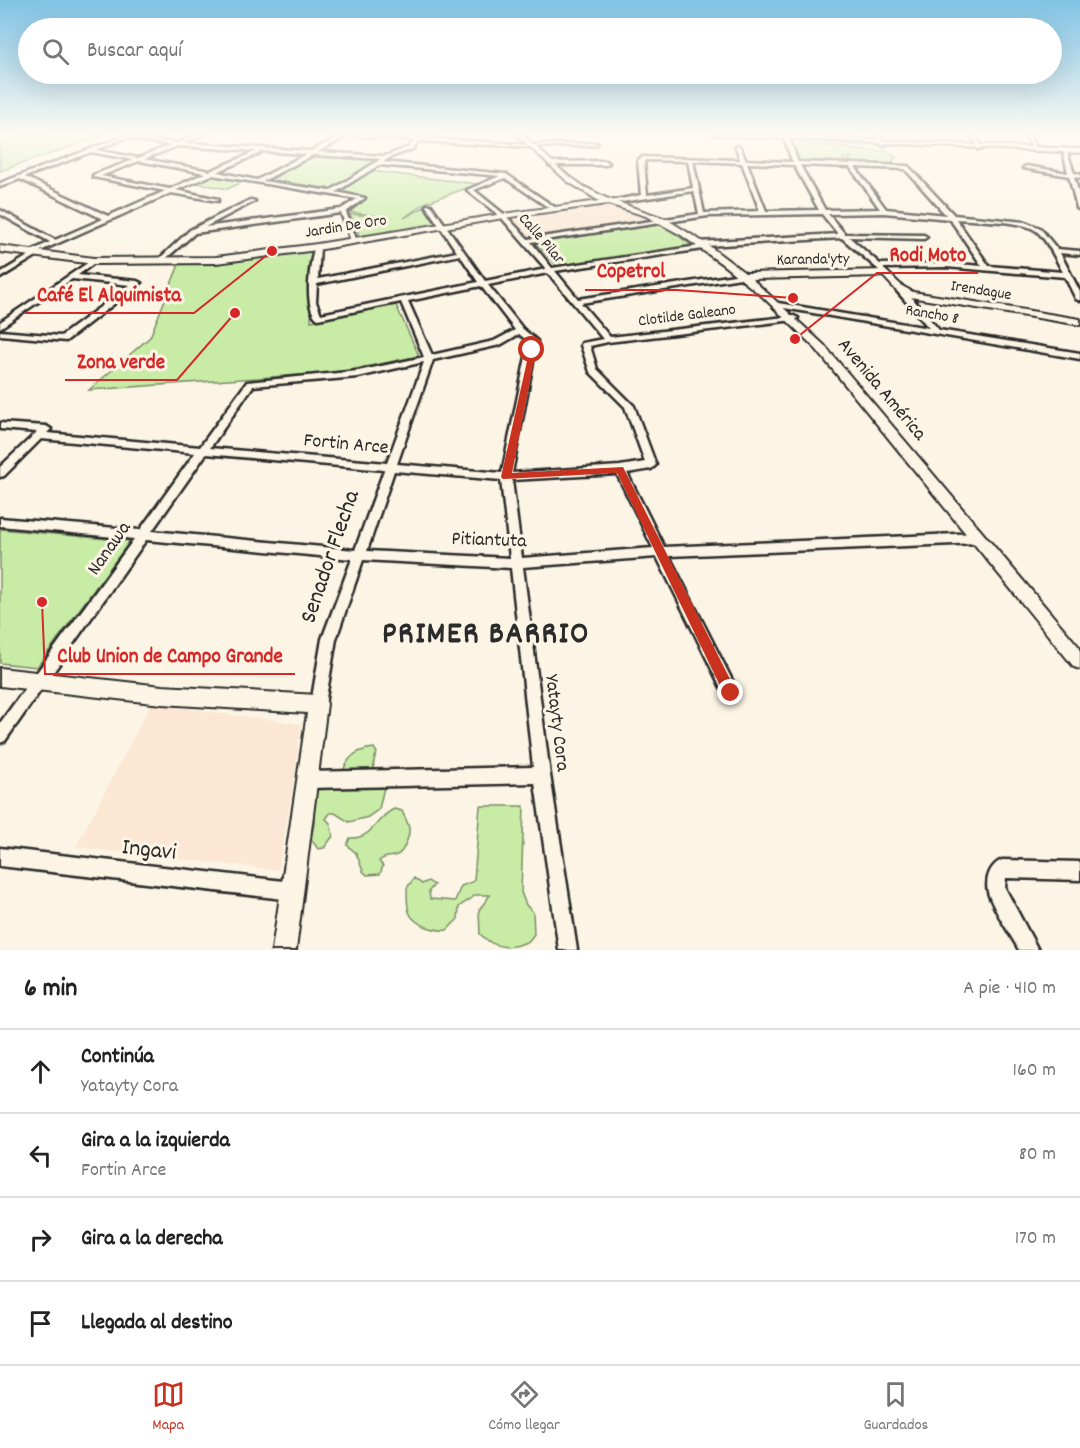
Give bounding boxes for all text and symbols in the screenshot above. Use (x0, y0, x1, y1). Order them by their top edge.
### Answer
search box (18, 18, 1062, 84)
icon: search (39, 35, 72, 68)
text: Buscar aquí (87, 36, 182, 67)
street label: Calle Pilar (512, 208, 570, 270)
street label: Jardin De Oro (304, 209, 388, 245)
callout: Rodi Moto (877, 234, 978, 273)
text: Rodi Moto (890, 242, 966, 272)
street label: Karanda'yty (776, 248, 850, 272)
callout: Copetrol (585, 251, 677, 290)
text: Copetrol (597, 258, 666, 288)
callout: Café El Alquimista (25, 274, 194, 313)
street label: Irendague (949, 275, 1013, 307)
text: Café El Alquimista (37, 282, 182, 312)
street label: Clotilde Galeano (637, 299, 737, 333)
street label: Rancho 8 (904, 299, 960, 331)
street label: Avenida América (830, 333, 933, 448)
route start (518, 336, 544, 362)
callout: Zona verde (65, 341, 177, 380)
text: Zona verde (77, 349, 165, 379)
street label: Fortin Arce (302, 427, 390, 463)
street label: Senador Flecha (292, 485, 370, 628)
street label: Nanawa (81, 516, 139, 582)
street label: Pitiantuta (451, 526, 528, 556)
district label: PRIMER BARRIO (382, 613, 590, 659)
callout: Club Union de Campo Grande (45, 635, 295, 674)
text: Club Union de Campo Grande (57, 643, 283, 673)
street label: Yatayty Cora (536, 673, 576, 774)
route end (717, 679, 743, 705)
street label: Ingavi (120, 831, 178, 871)
text: 6 min (24, 971, 77, 1008)
text: A pie · 410 m (963, 975, 1056, 1003)
text: Continúa (81, 1042, 154, 1073)
icon: ahead (24, 1055, 57, 1088)
text: 160 m (1013, 1057, 1056, 1085)
text: Yatayty Cora (81, 1073, 178, 1101)
text: Gira a la izquierda (81, 1126, 230, 1157)
icon: left (24, 1139, 57, 1172)
text: 80 m (1019, 1141, 1056, 1169)
text: Fortin Arce (81, 1157, 166, 1185)
icon: right (24, 1223, 57, 1256)
text: Gira a la derecha (81, 1224, 223, 1255)
text: 170 m (1015, 1225, 1056, 1253)
icon: arrive (24, 1307, 57, 1340)
text: Llegada al destino (81, 1308, 233, 1339)
tab: Mapa (152, 1378, 185, 1437)
tab: Cómo llegar (488, 1378, 560, 1437)
tab: Guardados (863, 1378, 928, 1437)

